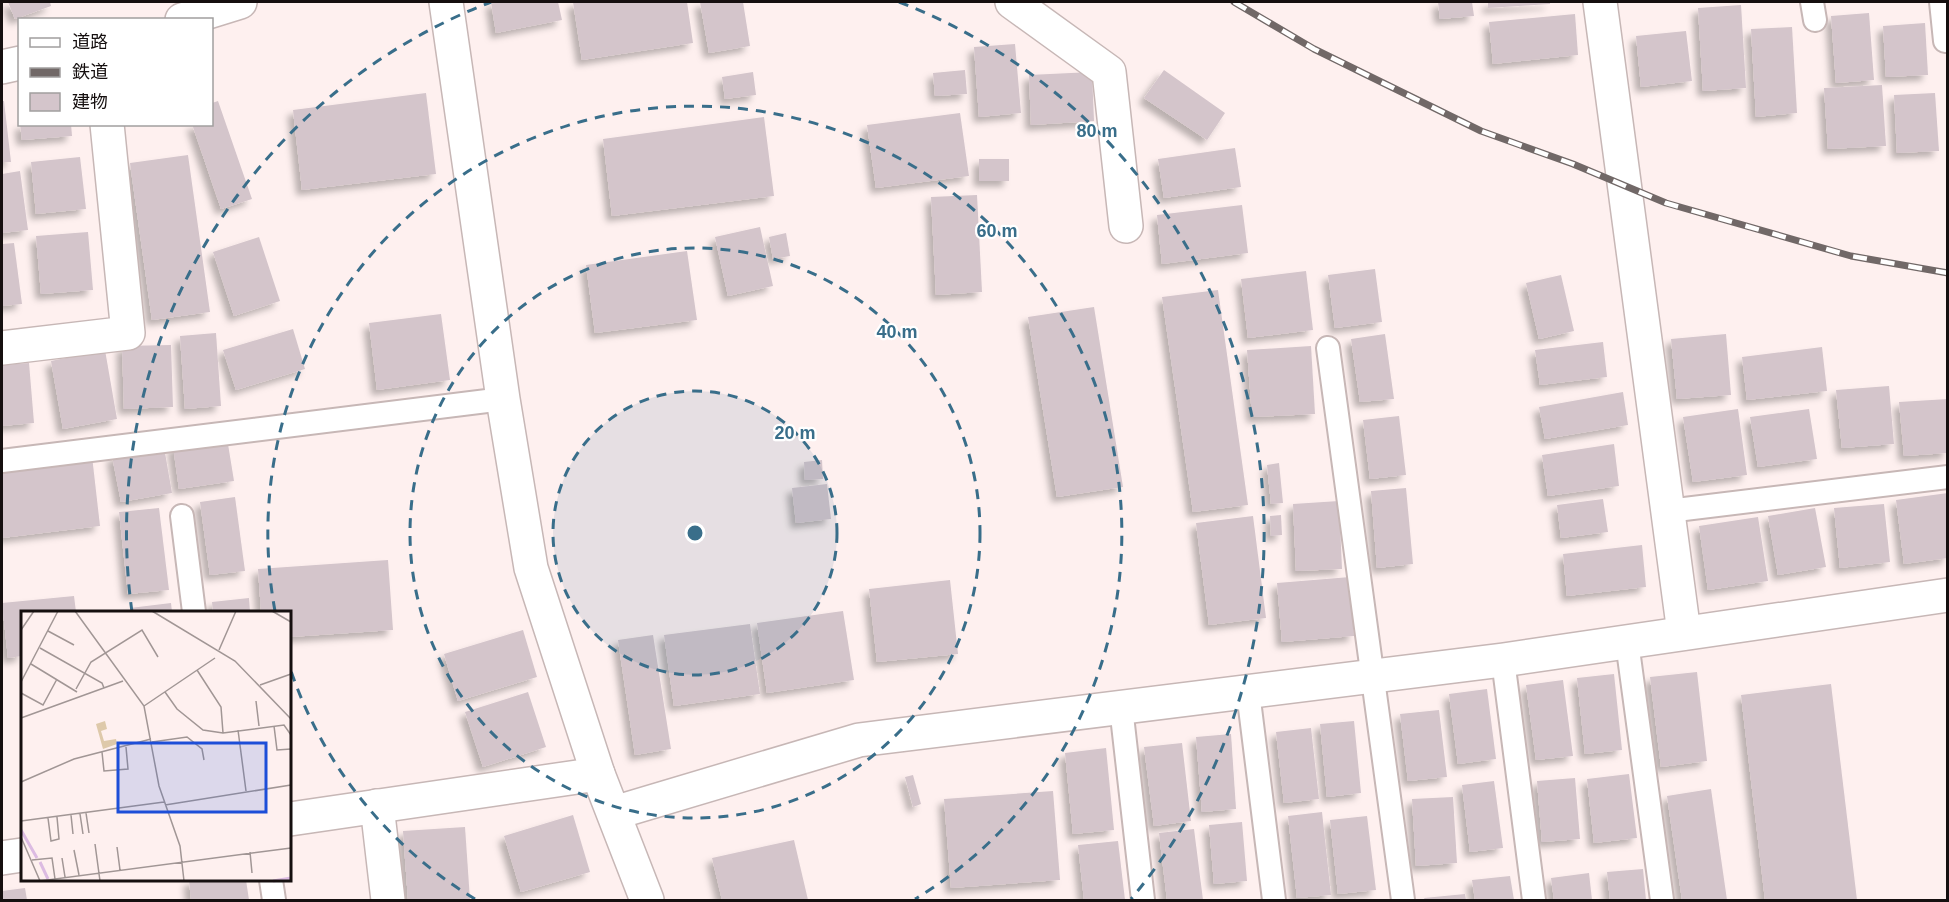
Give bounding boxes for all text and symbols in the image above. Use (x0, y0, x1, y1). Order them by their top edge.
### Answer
legend (18, 18, 213, 126)
text: 道路 (72, 32, 108, 52)
text: 鉄道 (72, 62, 108, 82)
text: 建物 (72, 92, 108, 112)
text: 80 m (1076, 121, 1118, 141)
text: 60 m (976, 221, 1018, 241)
text: 40 m (876, 322, 918, 342)
text: 20 m (774, 423, 816, 443)
centre of rings (685, 523, 705, 543)
inset map (21, 611, 291, 881)

